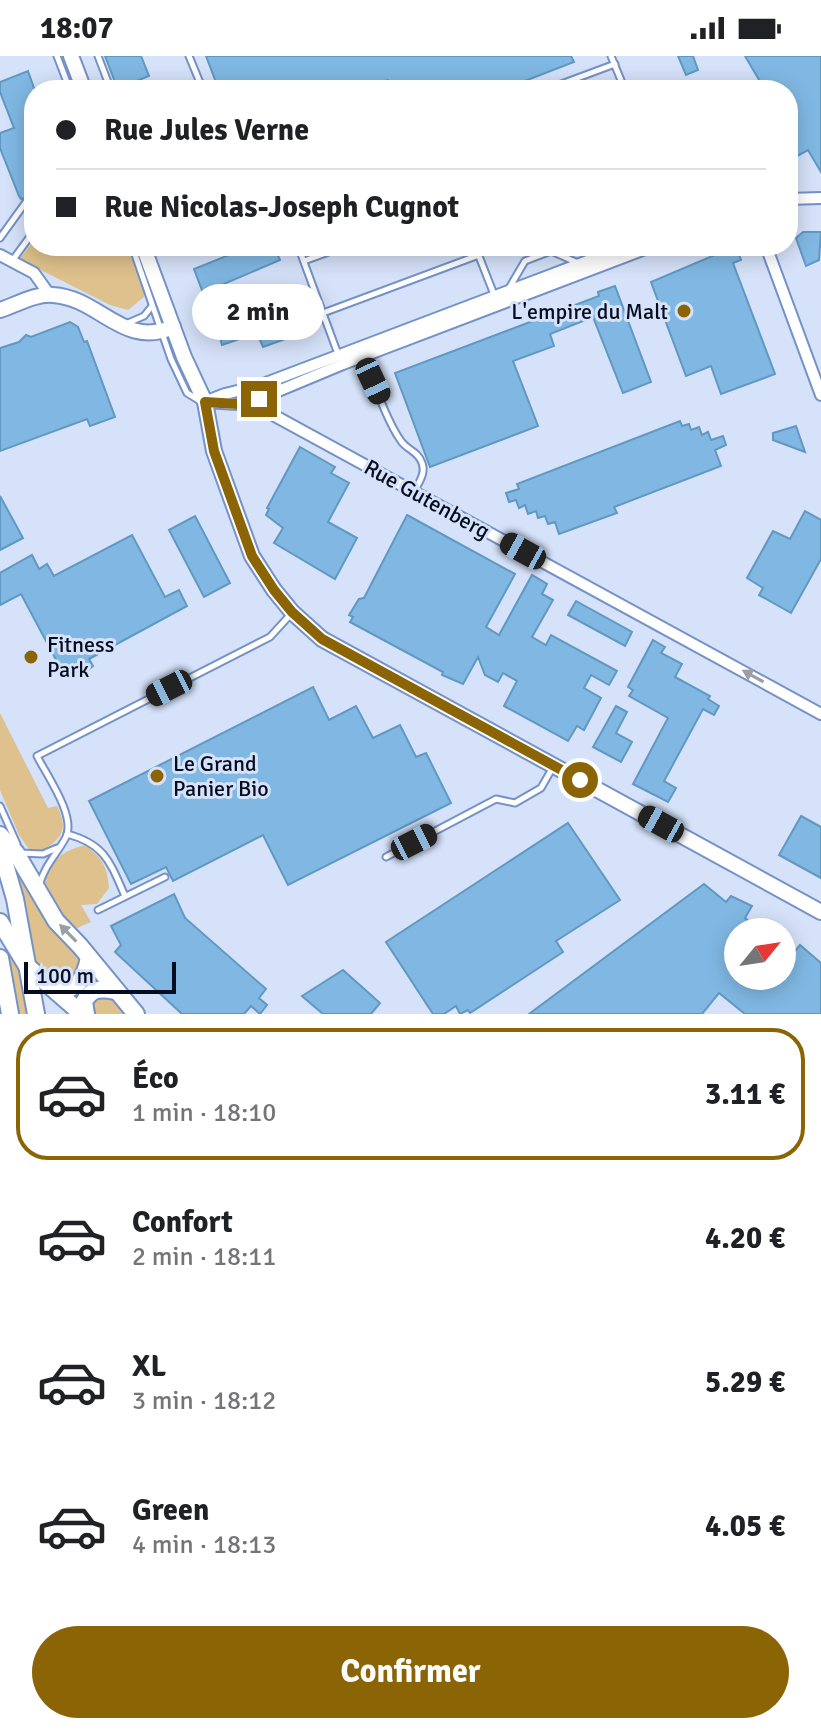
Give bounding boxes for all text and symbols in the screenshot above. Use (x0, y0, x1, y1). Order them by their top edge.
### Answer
text: 18:07 (40, 10, 114, 47)
text: Rue Jules Verne (104, 112, 309, 149)
text: Rue Nicolas-Joseph Cugnot (104, 189, 459, 226)
callout: 2 min (193, 283, 325, 339)
text: 2 min (227, 296, 289, 328)
place label: L'empire du Malt (511, 298, 668, 325)
marker: L'empire du Malt (675, 302, 693, 320)
car (352, 354, 394, 408)
route end (241, 381, 277, 417)
street label: Rue Gutenberg (359, 453, 495, 545)
car (496, 529, 550, 573)
place label: Fitness Park (47, 631, 114, 683)
marker: Fitness Park (22, 648, 40, 666)
car (142, 666, 196, 710)
one-way arrow (741, 670, 764, 683)
place label: Le Grand Panier Bio (173, 750, 269, 802)
route start (562, 762, 598, 798)
marker: Le Grand Panier Bio (148, 767, 166, 785)
car (634, 802, 688, 846)
car (387, 820, 441, 864)
north arrow (724, 918, 796, 990)
map controls (724, 918, 796, 990)
one-way arrow (59, 924, 77, 943)
scale bar (24, 958, 176, 994)
text: 100 m (36, 962, 94, 989)
icon: car (36, 1058, 108, 1130)
text: Éco (132, 1060, 179, 1097)
text: 3.11 € (705, 1076, 785, 1113)
text: 1 min · 18:10 (132, 1097, 276, 1129)
icon: car (36, 1202, 108, 1274)
text: Confort (132, 1204, 233, 1241)
text: 4.20 € (705, 1220, 785, 1257)
text: 2 min · 18:11 (132, 1241, 276, 1273)
icon: car (36, 1346, 108, 1418)
text: XL (132, 1348, 166, 1385)
text: 5.29 € (705, 1364, 785, 1401)
text: 3 min · 18:12 (132, 1385, 276, 1417)
icon: car (36, 1490, 108, 1562)
text: Green (132, 1492, 209, 1529)
text: 4.05 € (705, 1508, 785, 1545)
text: 4 min · 18:13 (132, 1529, 276, 1561)
button: Confirmer (32, 1626, 789, 1718)

